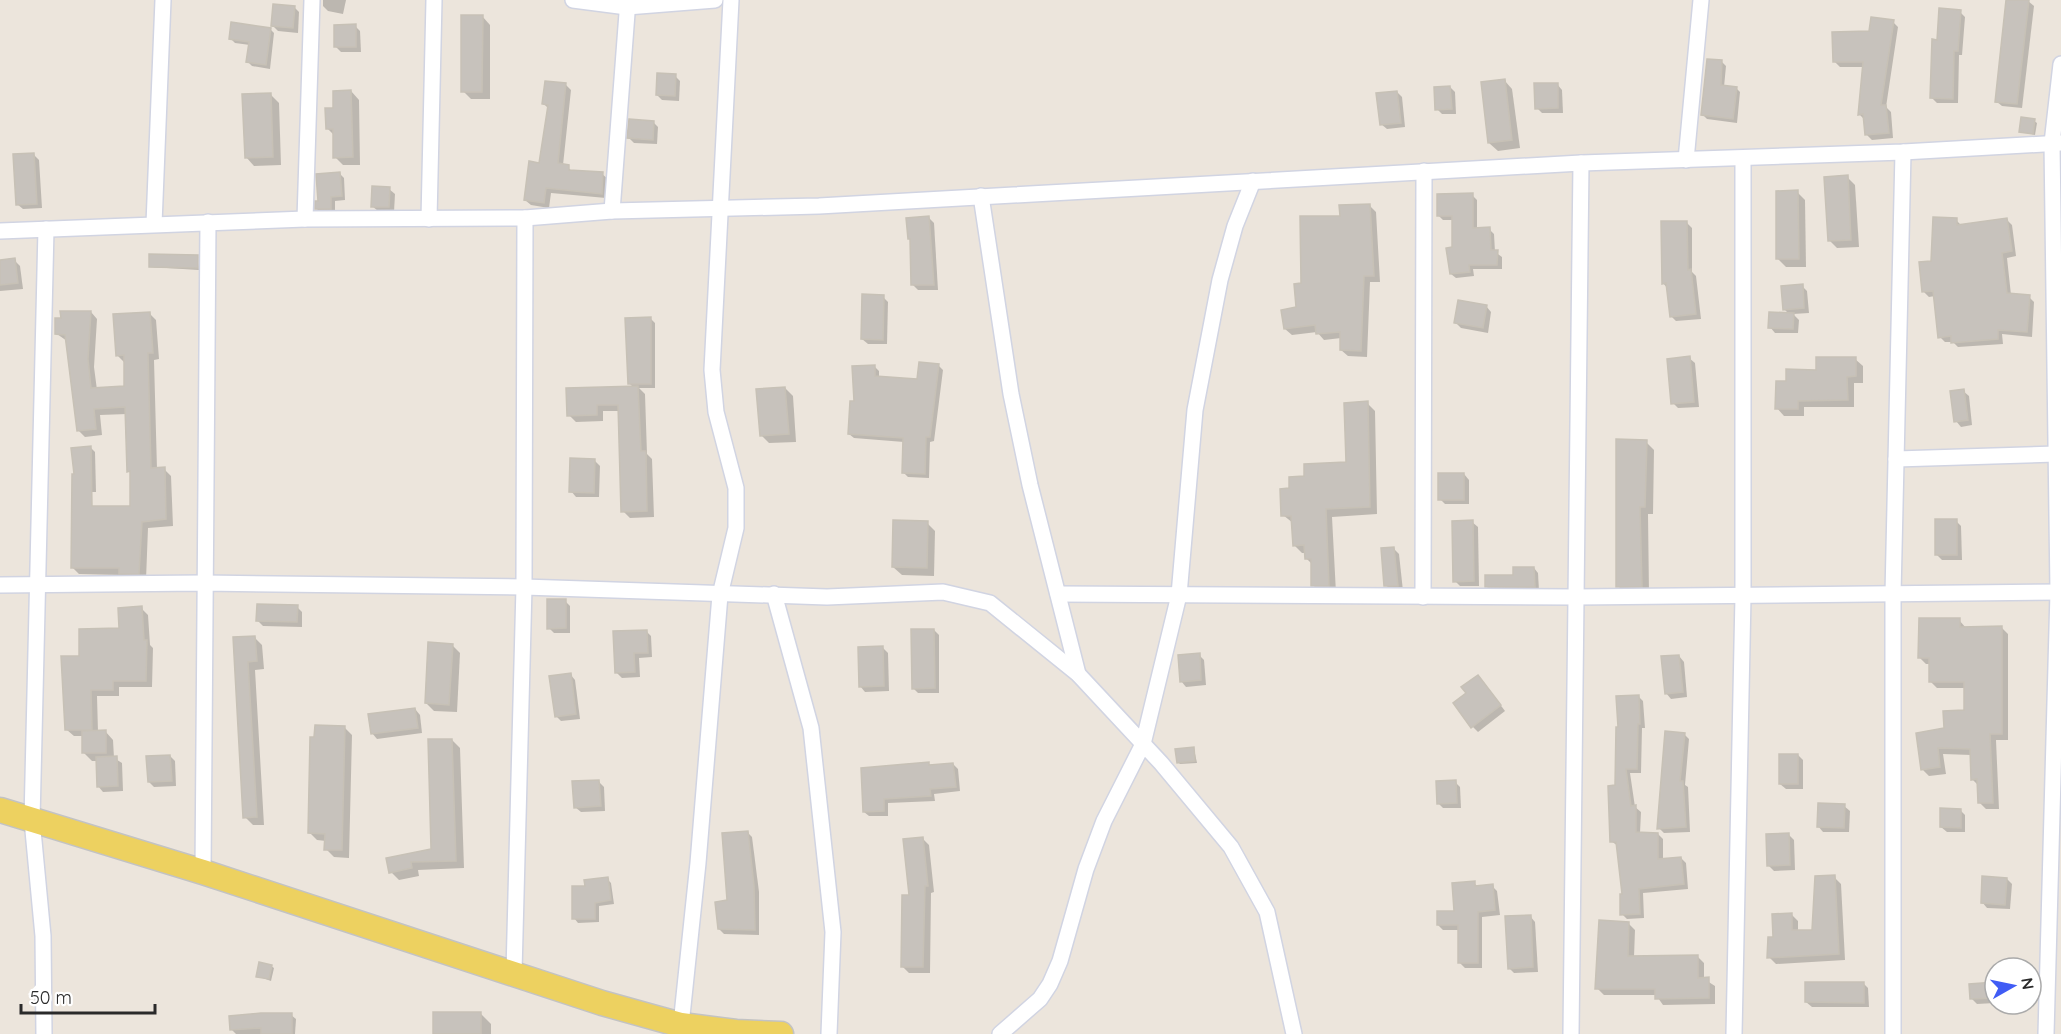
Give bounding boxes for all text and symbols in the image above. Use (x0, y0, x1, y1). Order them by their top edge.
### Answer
north arrow (1983, 956, 2043, 1016)
text: N (2017, 976, 2039, 991)
scale bar (21, 977, 154, 1015)
text: 50 m (30, 986, 72, 1009)

